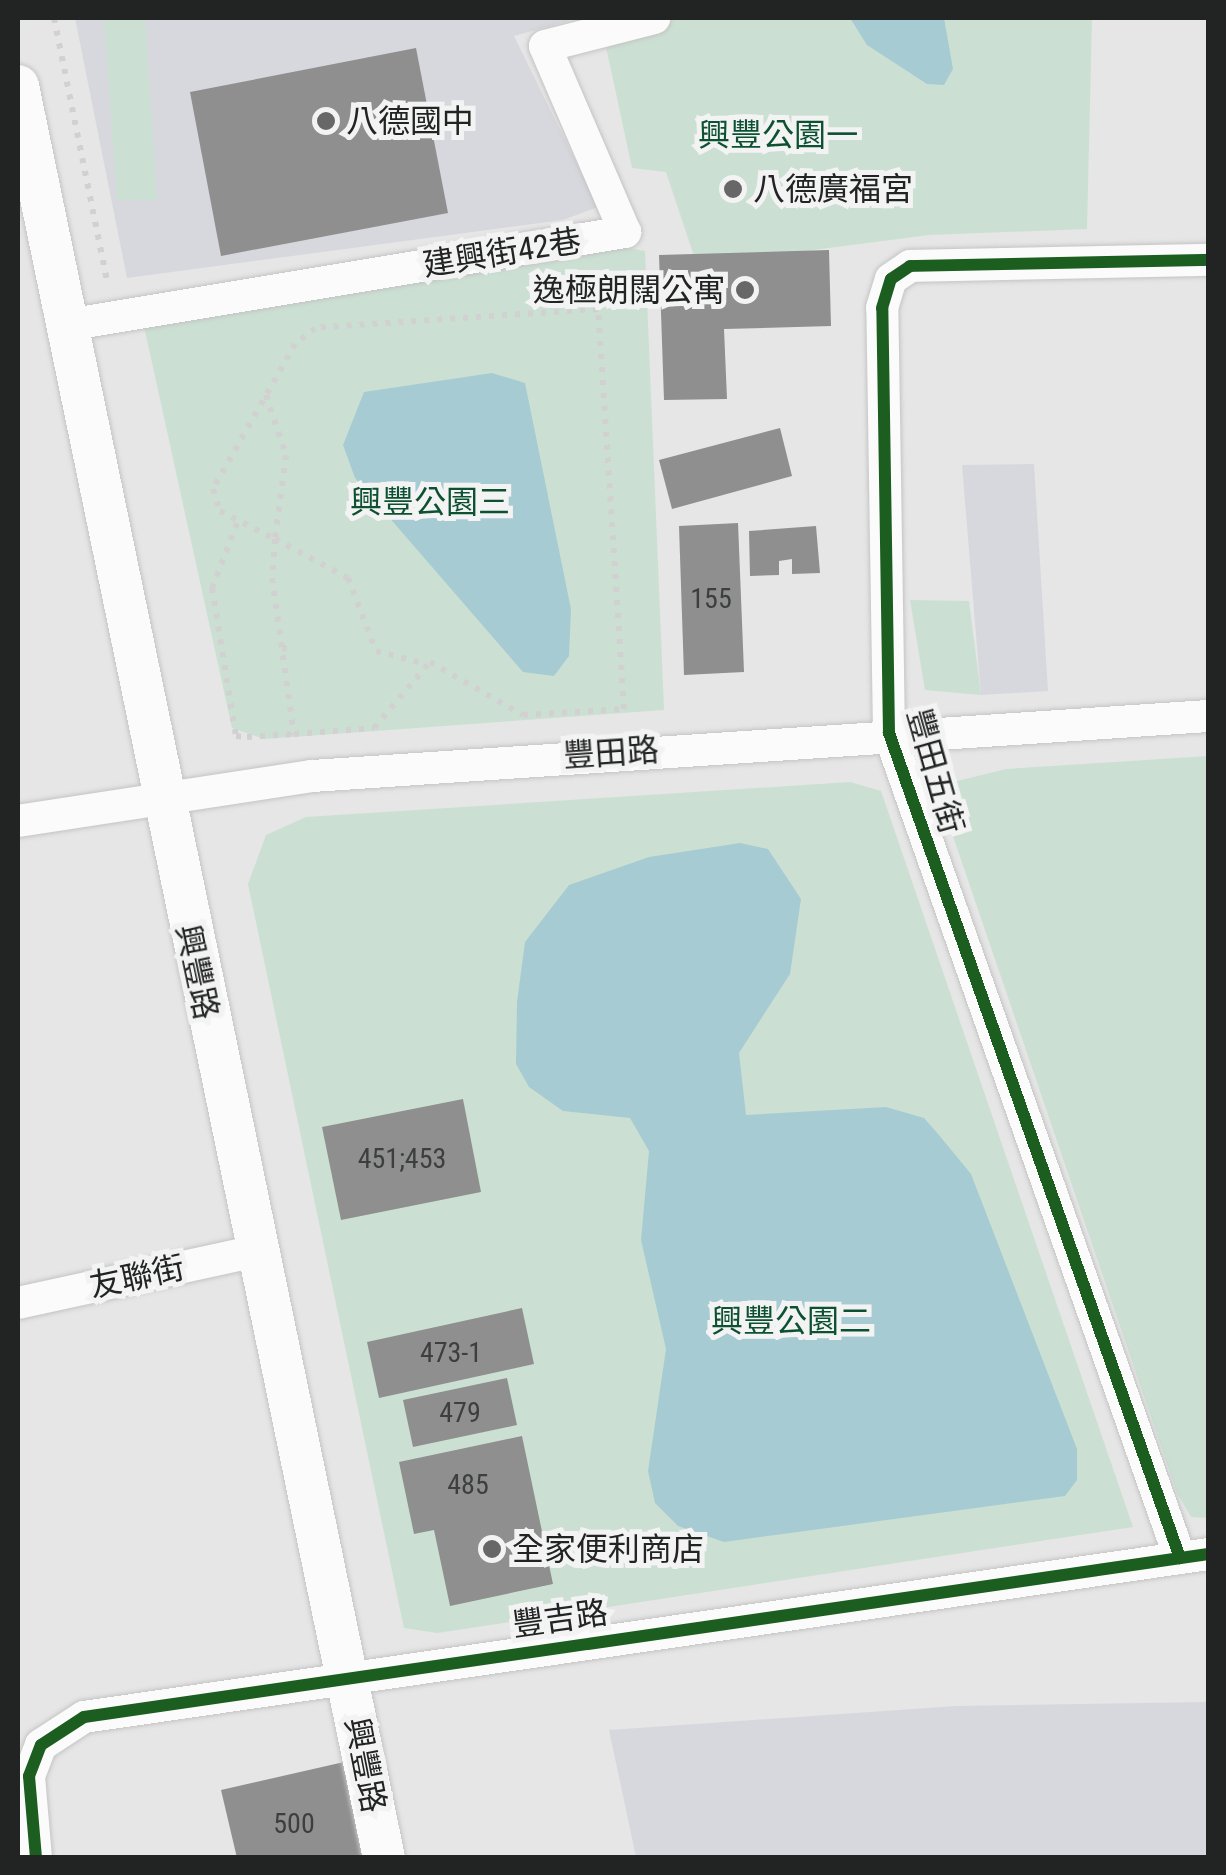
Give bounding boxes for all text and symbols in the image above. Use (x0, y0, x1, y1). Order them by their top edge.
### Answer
place label: 八德國中 (346, 102, 474, 140)
marker: 八德國中 (315, 110, 337, 132)
park label: 興豐公園一 (698, 116, 858, 154)
place label: 八德廣福宮 (753, 170, 913, 208)
marker: 八德廣福宮 (722, 178, 744, 200)
street label: 建興街42巷 (420, 222, 584, 284)
place label: 逸極朗闊公寓 (533, 271, 725, 309)
marker: 逸極朗闊公寓 (734, 279, 756, 301)
park label: 興豐公園三 (350, 483, 510, 521)
house number: 155 (690, 582, 732, 616)
street label: 豐田五街 (899, 704, 971, 838)
street label: 豐田路 (562, 730, 660, 776)
street label: 興豐路 (168, 921, 226, 1023)
house number: 451;453 (358, 1142, 446, 1176)
street label: 友聯街 (86, 1248, 188, 1306)
park label: 興豐公園二 (711, 1302, 871, 1340)
house number: 473-1 (420, 1336, 482, 1370)
house number: 479 (439, 1396, 481, 1430)
house number: 485 (447, 1468, 489, 1502)
place label: 全家便利商店 (512, 1530, 704, 1568)
marker: 全家便利商店 (481, 1538, 503, 1560)
street label: 豐吉路 (510, 1593, 610, 1645)
street label: 興豐路 (337, 1714, 393, 1816)
house number: 500 (273, 1807, 315, 1841)

